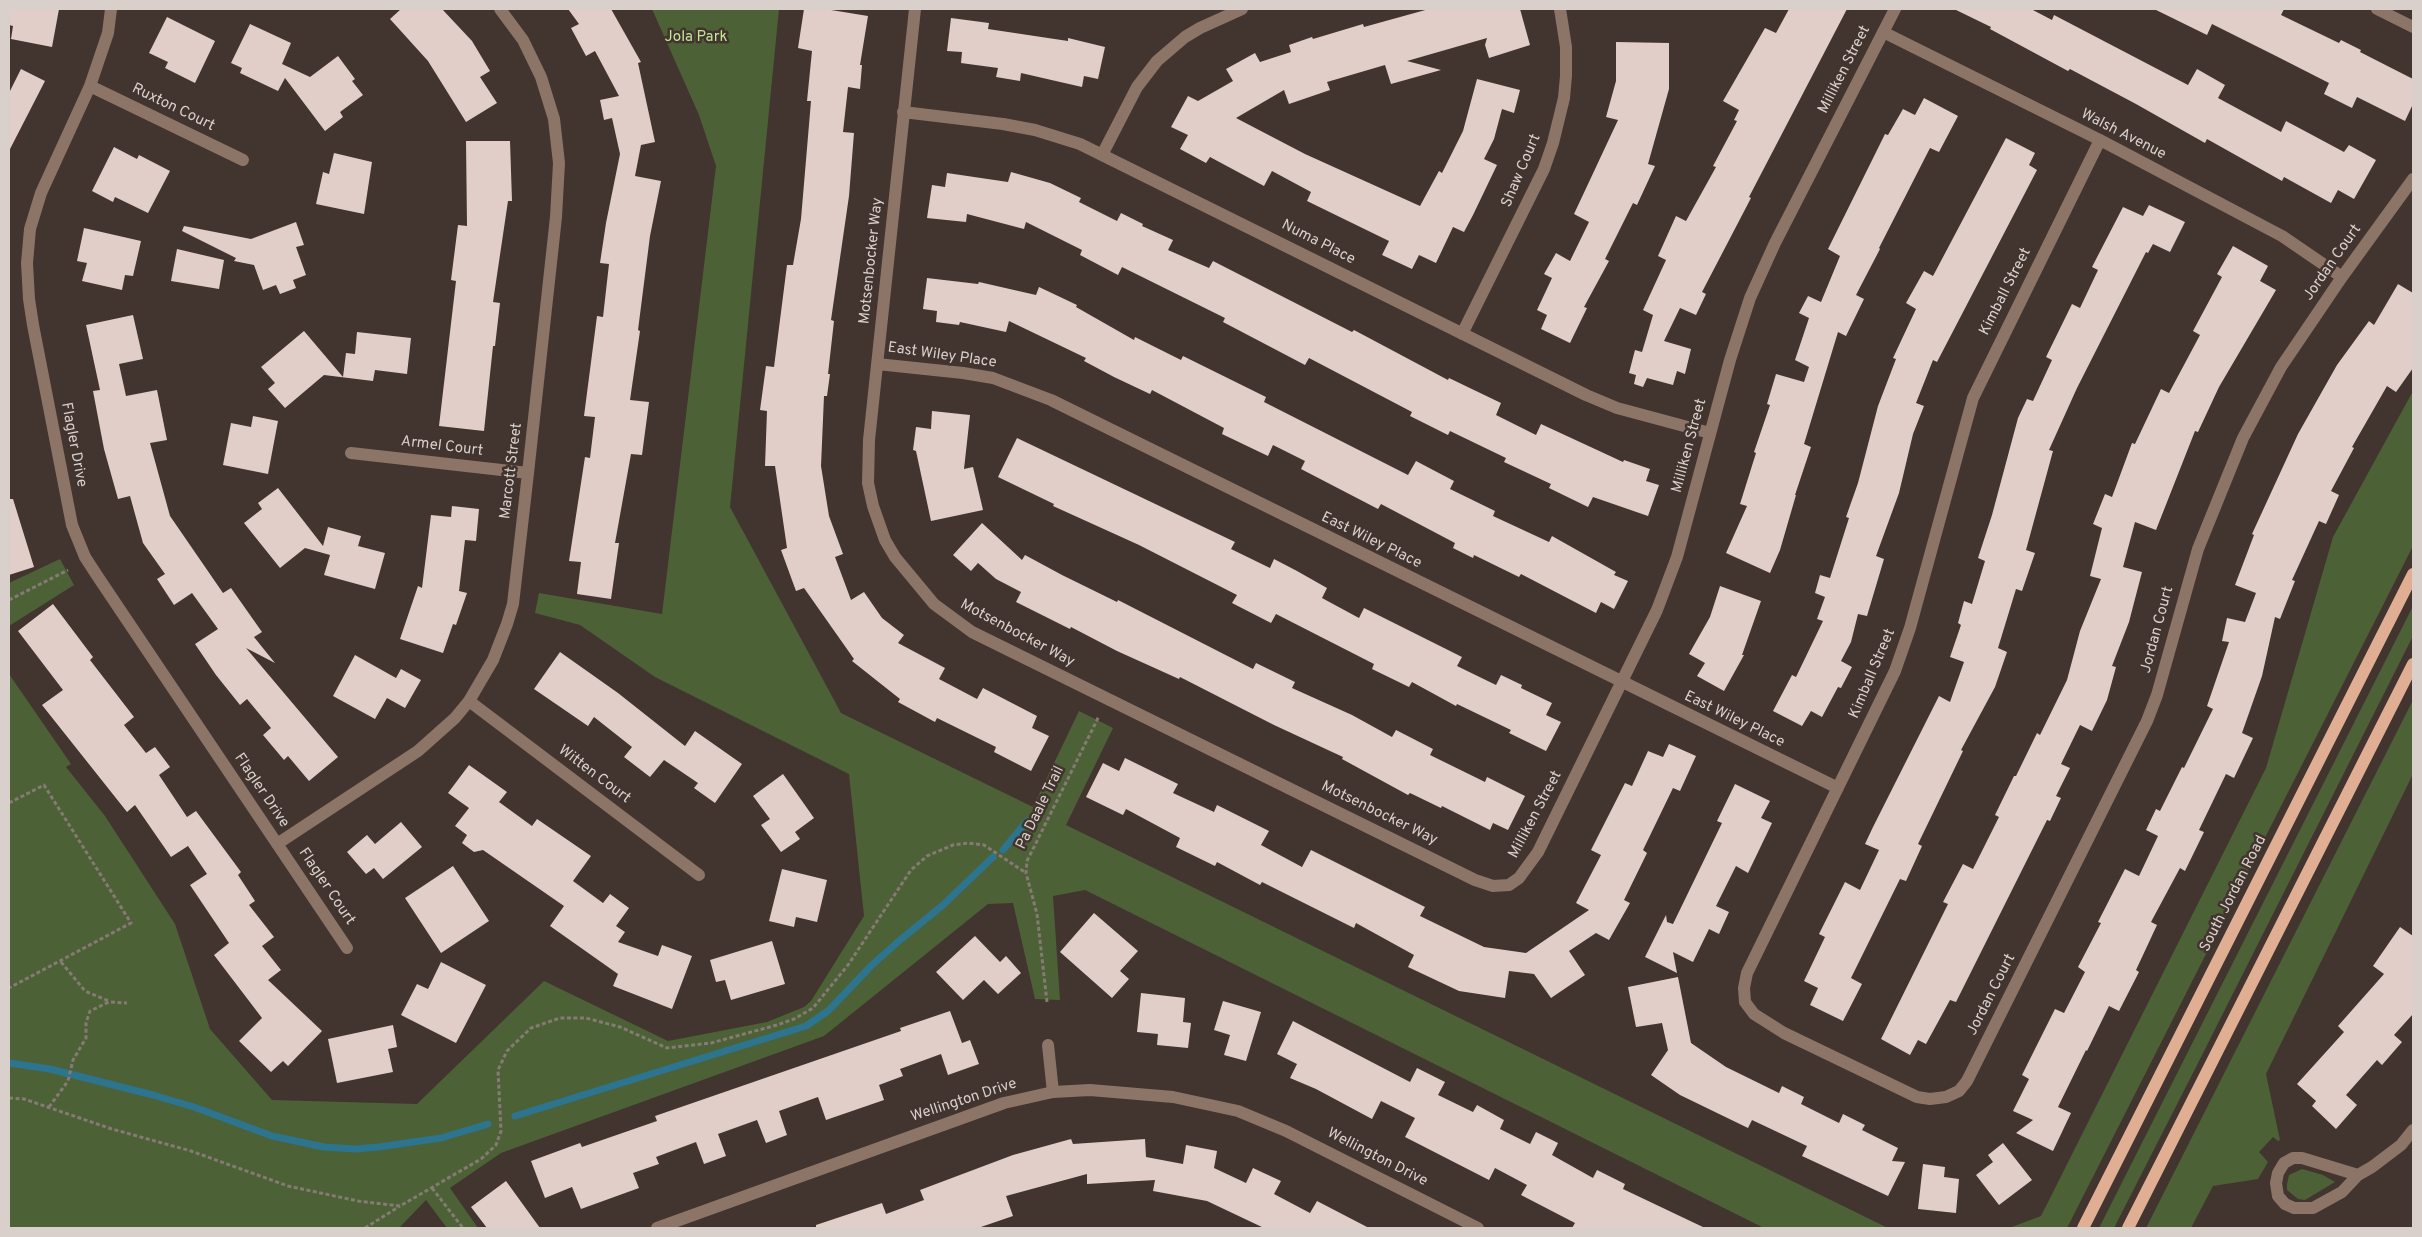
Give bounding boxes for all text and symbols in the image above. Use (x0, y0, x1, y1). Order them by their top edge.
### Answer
street label: Milliken Street (1815, 23, 1875, 117)
park label: Jola Park (665, 29, 727, 47)
street label: Ruxton Court (129, 80, 217, 136)
street label: Walsh Avenue (2077, 106, 2169, 164)
street label: Shaw Court (1498, 132, 1546, 210)
street label: Motsenbocker Way (856, 197, 888, 325)
street label: Numa Place (1278, 217, 1358, 269)
street label: Jordan Court (2300, 221, 2366, 305)
street label: Kimball Street (1976, 245, 2036, 339)
street label: East Wiley Place (886, 339, 998, 373)
street label: Milliken Street (1669, 397, 1711, 495)
street label: Flagler Drive (56, 401, 90, 489)
street label: Marcott Street (497, 422, 527, 520)
street label: Armel Court (400, 433, 484, 461)
street label: East Wiley Place (1318, 509, 1424, 573)
street label: Jordan Court (2138, 585, 2178, 675)
street label: Motsenbocker Way (957, 596, 1077, 672)
street label: Kimball Street (1846, 626, 1900, 722)
street label: East Wiley Place (1681, 688, 1787, 752)
street label: Witten Court (554, 742, 634, 808)
street label: Flagler Drive (230, 750, 292, 832)
street label: Pa Daale Trail (1013, 763, 1069, 853)
street label: Milliken Street (1505, 768, 1567, 862)
street label: Motsenbocker Way (1318, 778, 1440, 850)
street label: South Jordan Road (2197, 833, 2271, 955)
street label: Flagler Court (294, 845, 358, 929)
street label: Jordan Court (1964, 951, 2020, 1039)
street label: Wellington Drive (909, 1075, 1019, 1127)
street label: Wellington Drive (1324, 1125, 1430, 1191)

